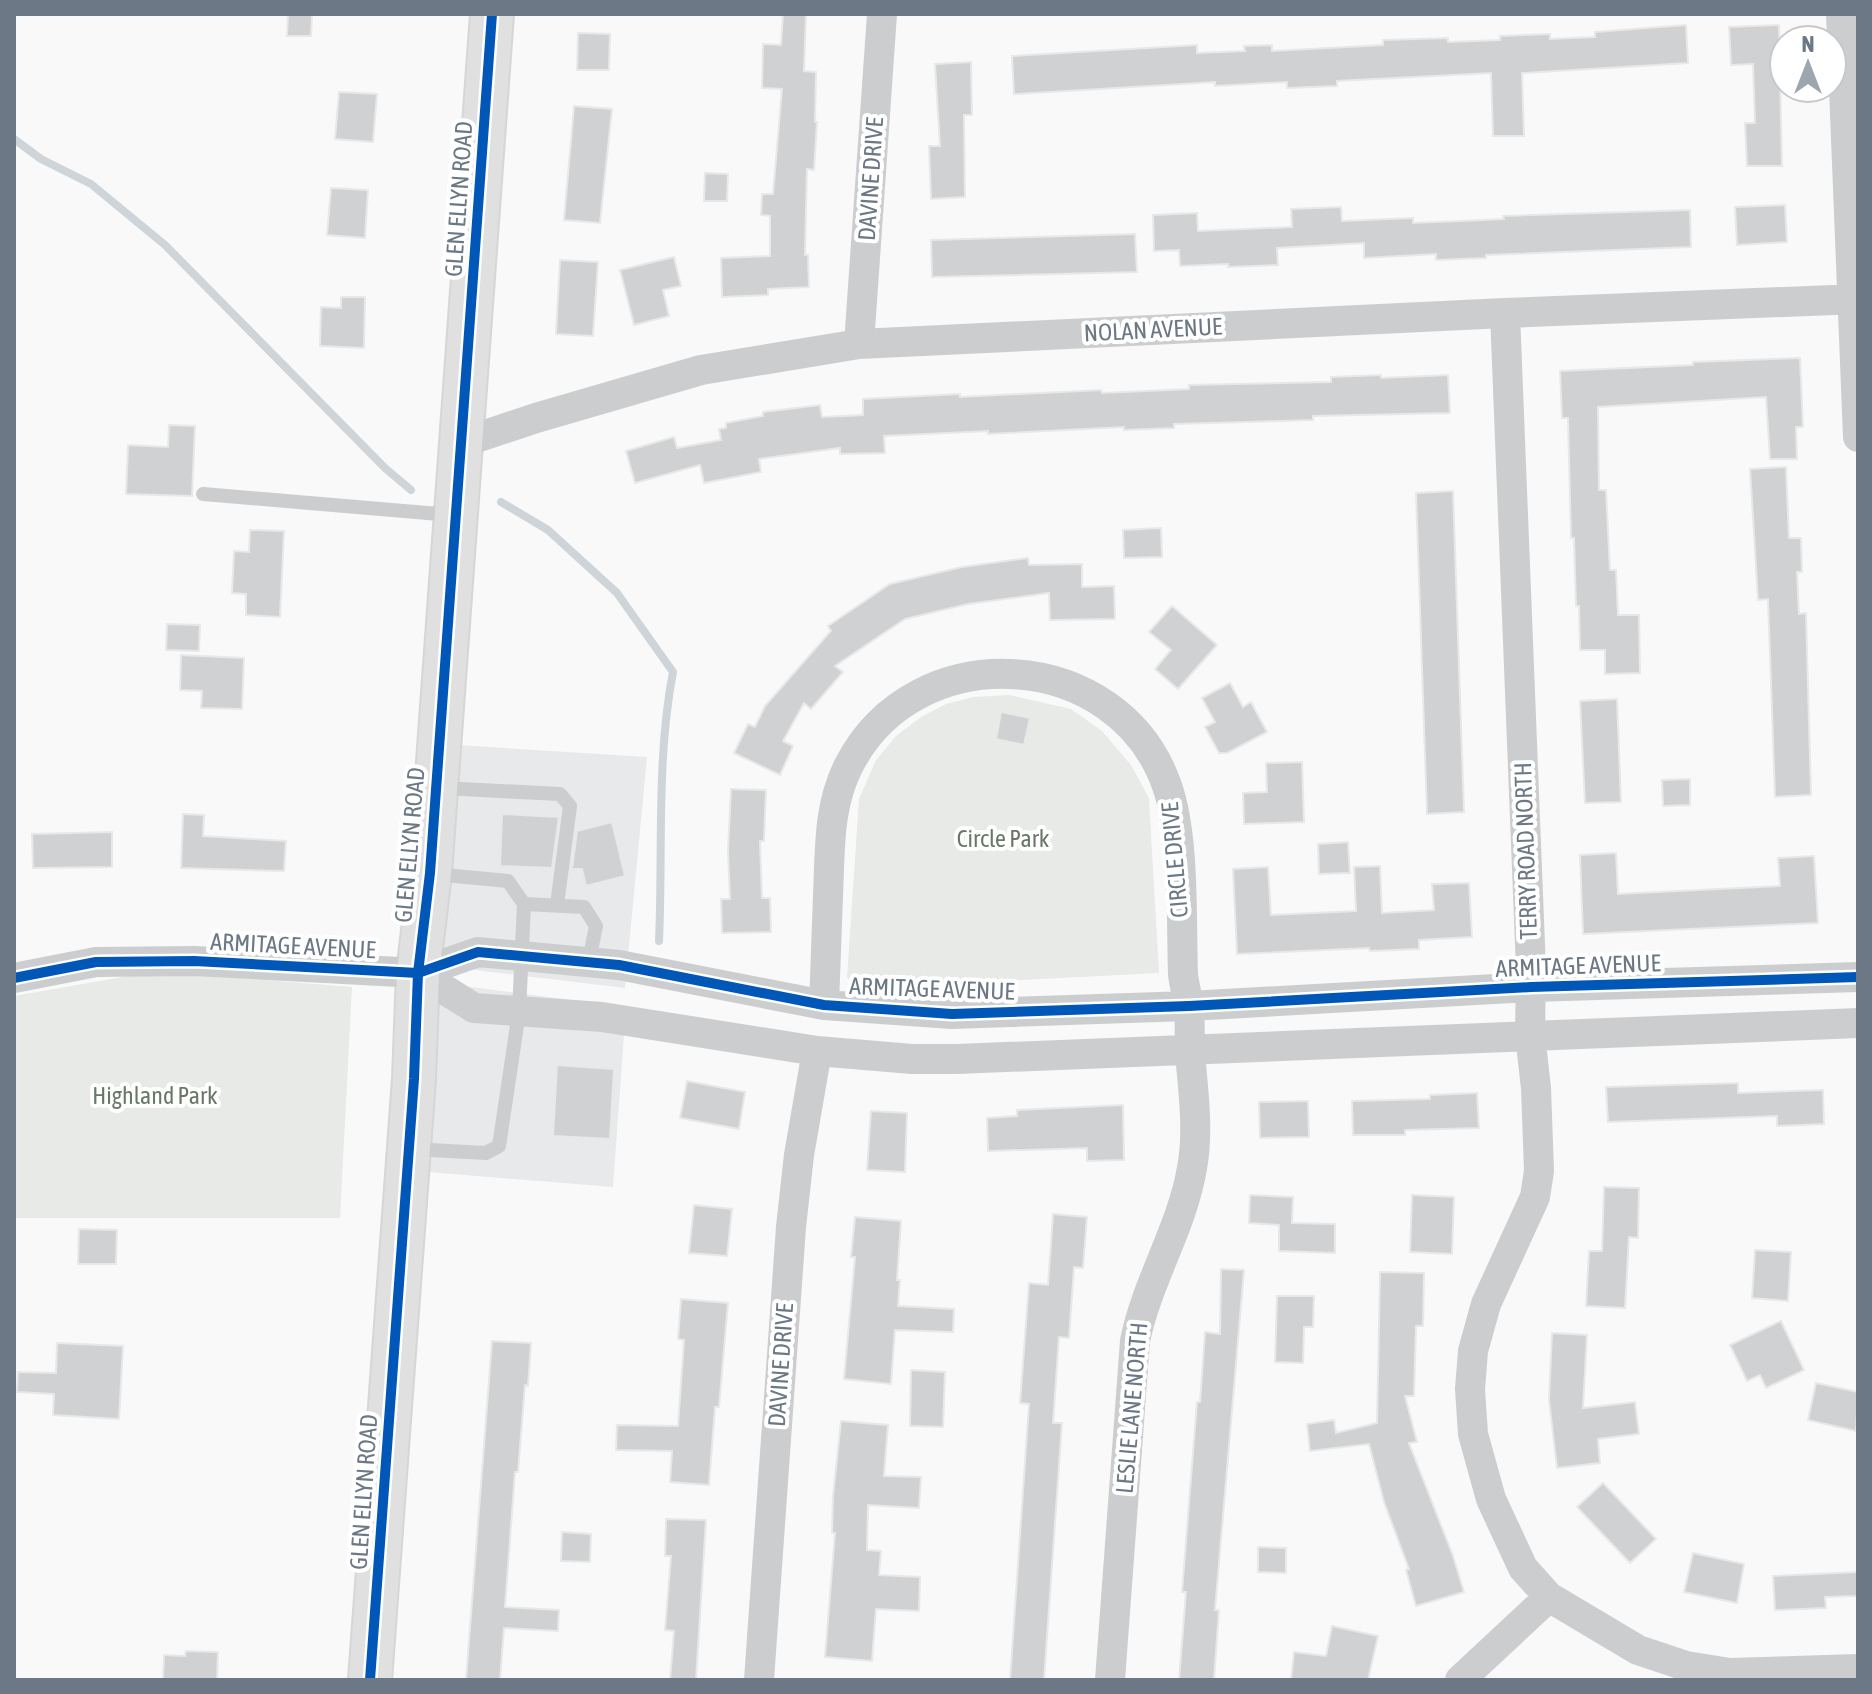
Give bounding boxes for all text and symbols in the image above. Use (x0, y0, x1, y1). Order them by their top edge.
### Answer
north arrow (1768, 24, 1848, 104)
text: N (1802, 31, 1814, 57)
street label: DAVINE DRIVE (853, 116, 888, 242)
street label: GLEN ELLYN ROAD (440, 120, 477, 278)
street label: NOLAN AVENUE (1083, 312, 1223, 347)
street label: TERRY ROAD NORTH (1509, 762, 1542, 940)
street label: GLEN ELLYN ROAD (389, 766, 430, 924)
street label: CIRCLE DRIVE (1156, 801, 1193, 919)
park label: Circle Park (957, 825, 1050, 852)
street label: ARMITAGE AVENUE (210, 928, 376, 963)
street label: ARMITAGE AVENUE (1495, 949, 1661, 982)
street label: ARMITAGE AVENUE (849, 972, 1015, 1005)
park label: Highland Park (92, 1082, 218, 1109)
street label: DAVINE DRIVE (763, 1302, 798, 1428)
street label: LESLIE LANE NORTH (1111, 1321, 1152, 1495)
street label: GLEN ELLYN ROAD (345, 1413, 382, 1571)

